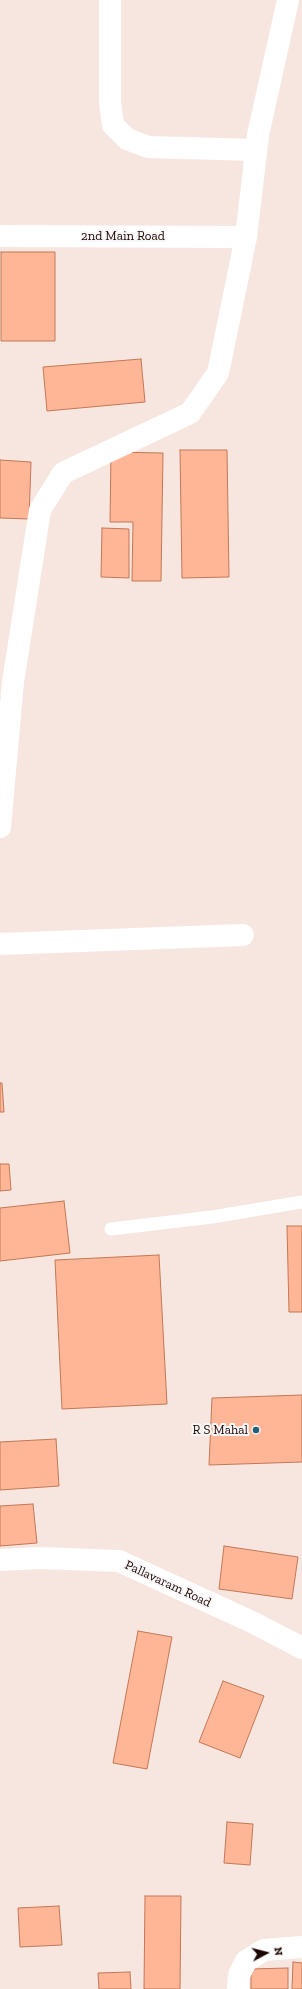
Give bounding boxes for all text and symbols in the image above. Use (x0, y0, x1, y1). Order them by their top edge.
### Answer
street label: 2nd Main Road (81, 228, 165, 244)
place label: R S Mahal (193, 1422, 248, 1438)
marker: R S Mahal (251, 1425, 261, 1435)
street label: Pallavaram Road (122, 1557, 214, 1611)
north arrow (246, 1933, 286, 1973)
text: N (271, 1947, 285, 1956)

